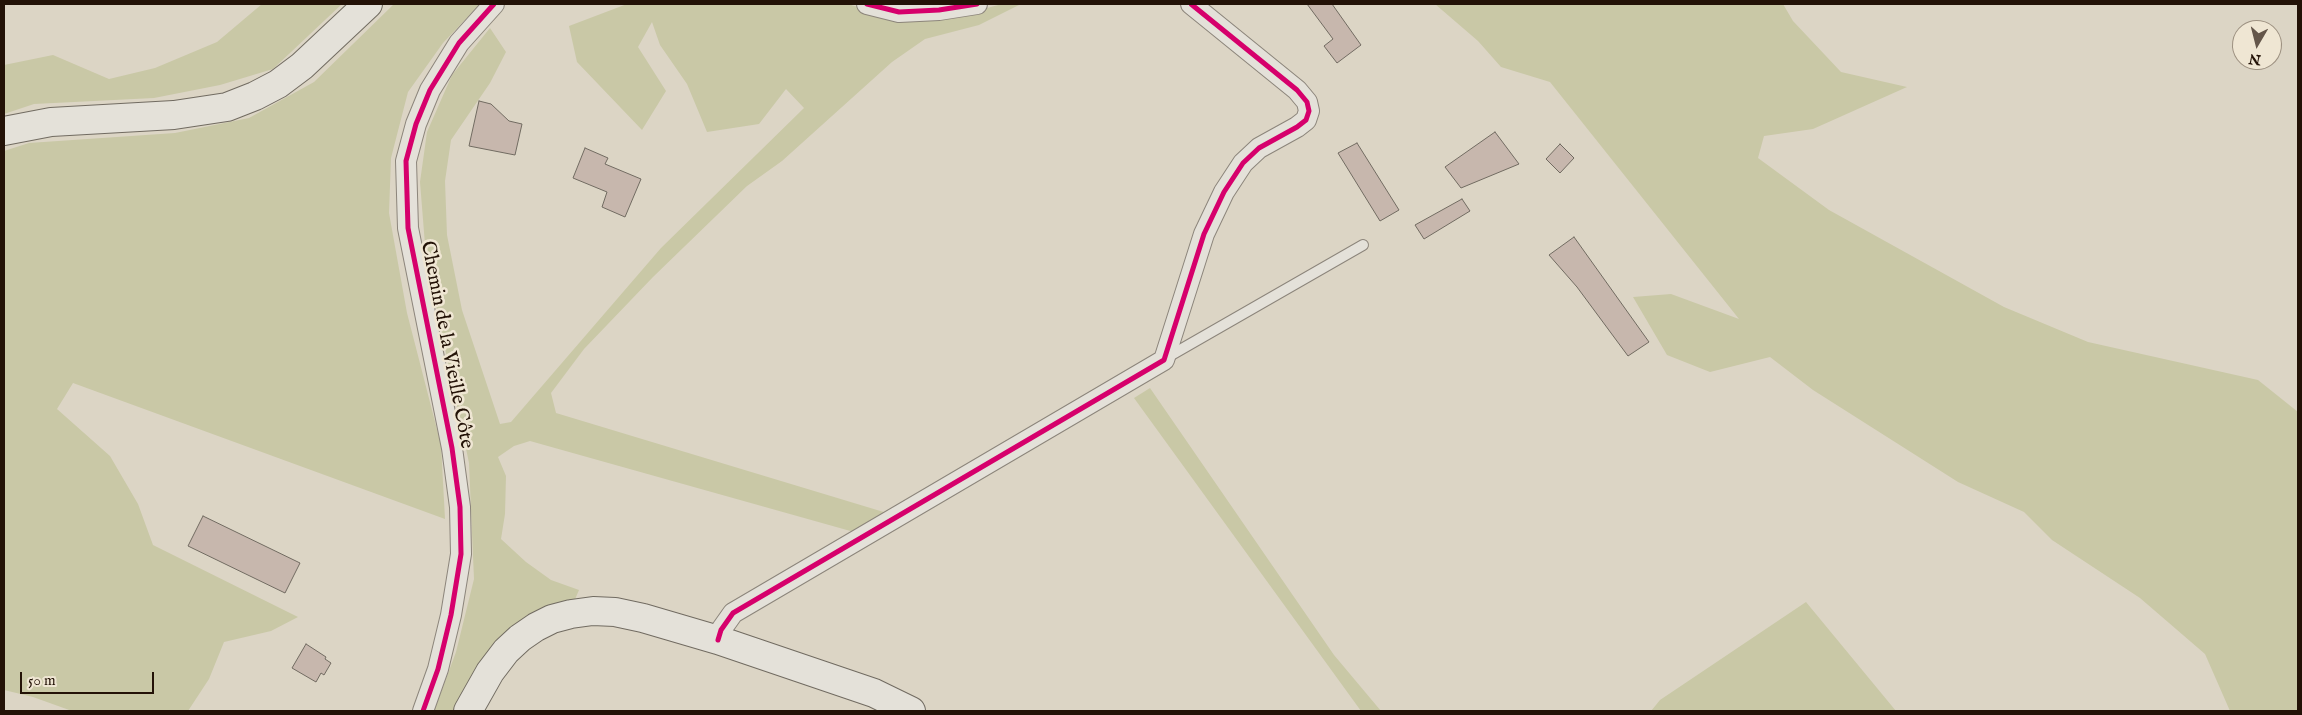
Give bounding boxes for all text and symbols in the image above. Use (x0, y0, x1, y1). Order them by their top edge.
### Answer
north arrow (2232, 20, 2282, 70)
text: N (2248, 49, 2262, 69)
street label: Chemin de la Vieille Côte (414, 239, 478, 451)
scale bar (22, 662, 156, 694)
text: 50 m (28, 671, 56, 690)

